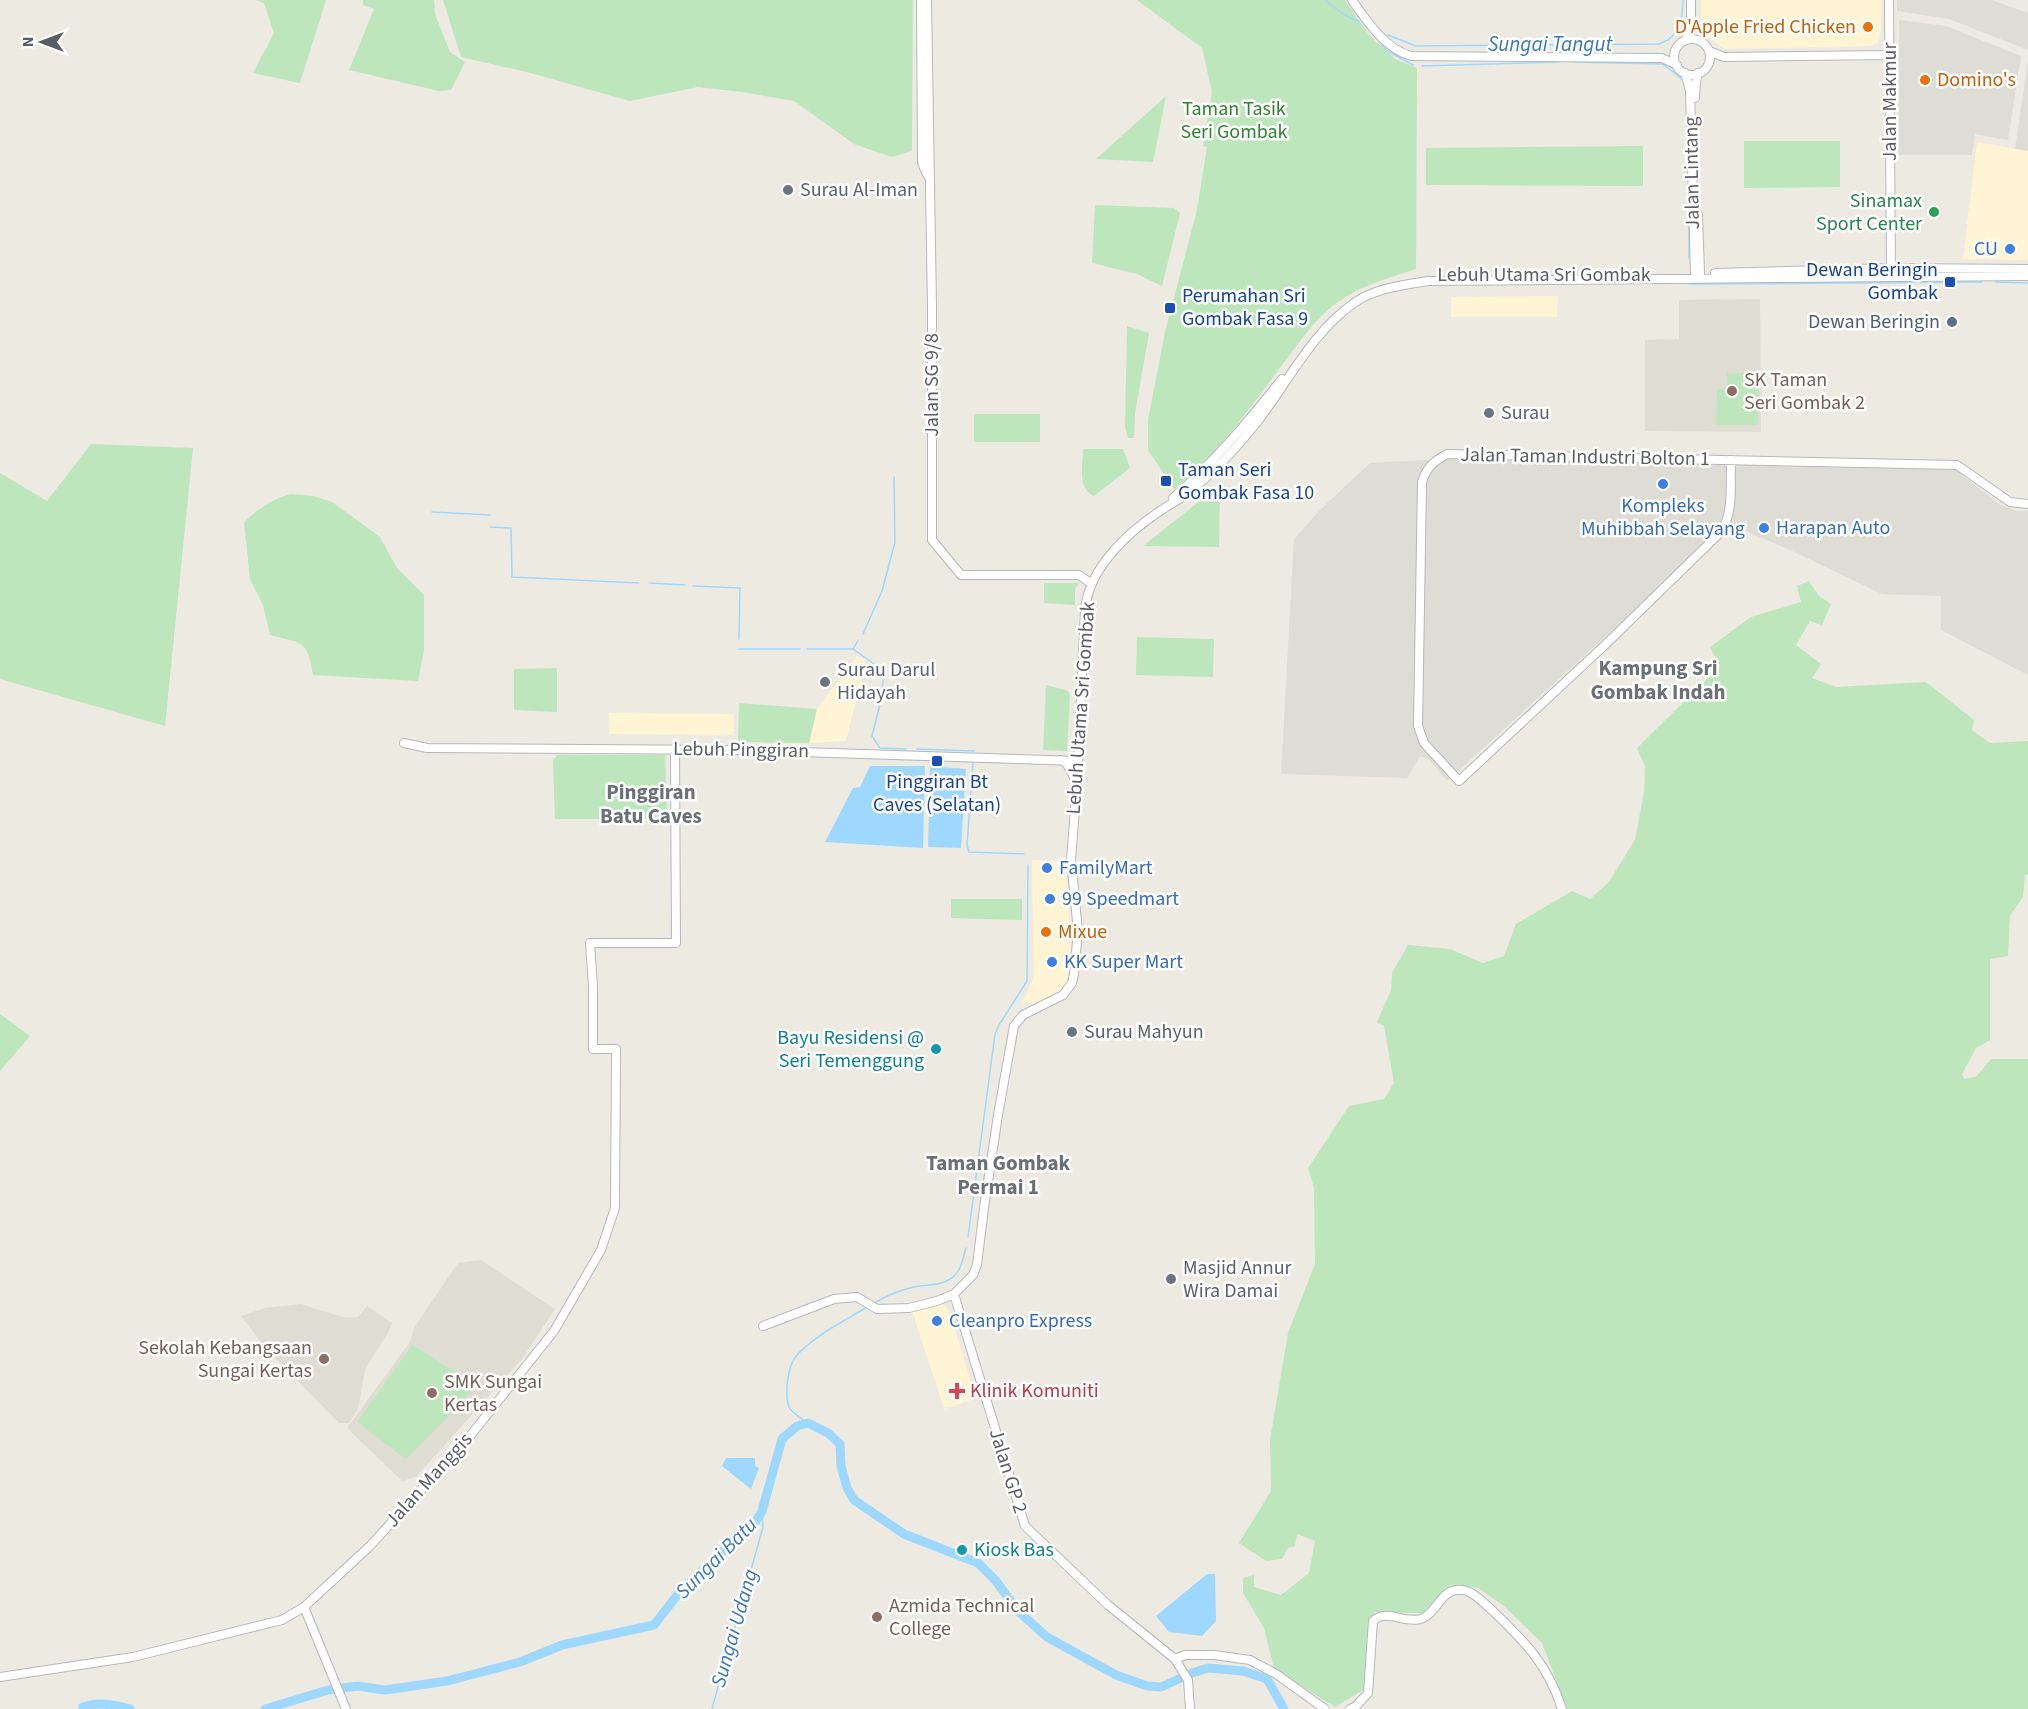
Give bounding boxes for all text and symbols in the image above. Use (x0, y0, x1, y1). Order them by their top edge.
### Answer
north arrow (12, 12, 72, 72)
place label: D'Apple Fried Chicken (1675, 13, 1856, 41)
marker: D'Apple Fried Chicken (1861, 20, 1875, 34)
water label: Sungai Tangut (1488, 29, 1613, 59)
text: N (17, 37, 39, 47)
street label: Jalan Makmur (1876, 43, 1904, 161)
place label: Domino's (1937, 66, 2016, 94)
marker: Domino's (1918, 73, 1932, 87)
park label: Taman Tasik Seri Gombak (1181, 95, 1288, 146)
street label: Jalan Lintang (1677, 116, 1707, 230)
place label: Surau Al-Iman (800, 176, 918, 204)
marker: Surau Al-Iman (781, 183, 795, 197)
place label: Sinamax Sport Center (1816, 187, 1922, 238)
marker: Sinamax Sport Center (1927, 205, 1941, 219)
place label: CU (1974, 235, 1998, 263)
marker: CU (2003, 242, 2017, 256)
place label: Dewan Beringin Gombak (1806, 256, 1938, 307)
street label: Lebuh Utama Sri Gombak (1437, 261, 1651, 289)
marker: Dewan Beringin Gombak (1943, 275, 1957, 289)
place label: Perumahan Sri Gombak Fasa 9 (1182, 282, 1308, 333)
marker: Perumahan Sri Gombak Fasa 9 (1163, 301, 1177, 315)
place label: Dewan Beringin (1808, 308, 1940, 336)
marker: Dewan Beringin (1945, 315, 1959, 329)
street label: Jalan SG 9/8 (918, 333, 946, 437)
place label: SK Taman Seri Gombak 2 (1744, 366, 1865, 417)
marker: SK Taman Seri Gombak 2 (1725, 384, 1739, 398)
place label: Surau (1501, 399, 1550, 427)
marker: Surau (1482, 406, 1496, 420)
street label: Jalan Taman Industri Bolton 1 (1460, 441, 1710, 473)
place label: Taman Seri Gombak Fasa 10 (1178, 456, 1314, 507)
marker: Taman Seri Gombak Fasa 10 (1159, 474, 1173, 488)
marker: Kompleks Muhibbah Selayang (1656, 477, 1670, 491)
place label: Kompleks Muhibbah Selayang (1581, 492, 1745, 543)
place label: Harapan Auto (1776, 514, 1890, 542)
marker: Harapan Auto (1757, 521, 1771, 535)
street label: Lebuh Utama Sri Gombak (1060, 601, 1102, 815)
district label: Kampung Sri Gombak Indah (1590, 653, 1726, 707)
place label: Surau Darul Hidayah (837, 656, 935, 707)
marker: Surau Darul Hidayah (818, 675, 832, 689)
street label: Lebuh Pinggiran (673, 735, 809, 765)
marker: Pinggiran Bt Caves (Selatan) (930, 754, 944, 768)
place label: Pinggiran Bt Caves (Selatan) (873, 768, 1001, 819)
district label: Pinggiran Batu Caves (600, 777, 702, 831)
place label: FamilyMart (1059, 854, 1153, 882)
marker: FamilyMart (1040, 861, 1054, 875)
place label: 99 Speedmart (1062, 885, 1179, 913)
marker: 99 Speedmart (1043, 892, 1057, 906)
place label: Mixue (1058, 918, 1107, 946)
marker: Mixue (1039, 925, 1053, 939)
place label: KK Super Mart (1064, 948, 1183, 976)
marker: KK Super Mart (1045, 955, 1059, 969)
place label: Surau Mahyun (1084, 1018, 1204, 1046)
place label: Bayu Residensi @ Seri Temenggung (777, 1024, 924, 1075)
marker: Surau Mahyun (1065, 1025, 1079, 1039)
marker: Bayu Residensi @ Seri Temenggung (929, 1042, 943, 1056)
district label: Taman Gombak Permai 1 (926, 1148, 1071, 1202)
place label: Masjid Annur Wira Damai (1183, 1254, 1292, 1305)
marker: Masjid Annur Wira Damai (1164, 1272, 1178, 1286)
place label: Cleanpro Express (949, 1307, 1092, 1335)
marker: Cleanpro Express (930, 1314, 944, 1328)
place label: Sekolah Kebangsaan Sungai Kertas (138, 1334, 312, 1385)
marker: Sekolah Kebangsaan Sungai Kertas (317, 1352, 331, 1366)
place label: SMK Sungai Kertas (444, 1368, 542, 1419)
place label: Klinik Komuniti (970, 1377, 1099, 1405)
marker: Klinik Komuniti (948, 1382, 966, 1400)
marker: SMK Sungai Kertas (425, 1386, 439, 1400)
street label: Jalan GP 2 (982, 1425, 1034, 1517)
street label: Jalan Manggis (379, 1426, 479, 1534)
water label: Sungai Batu (668, 1510, 764, 1606)
place label: Kiosk Bas (974, 1536, 1054, 1564)
marker: Kiosk Bas (955, 1543, 969, 1557)
water label: Sungai Udang (703, 1565, 765, 1691)
place label: Azmida Technical College (889, 1592, 1034, 1643)
marker: Azmida Technical College (870, 1610, 884, 1624)

